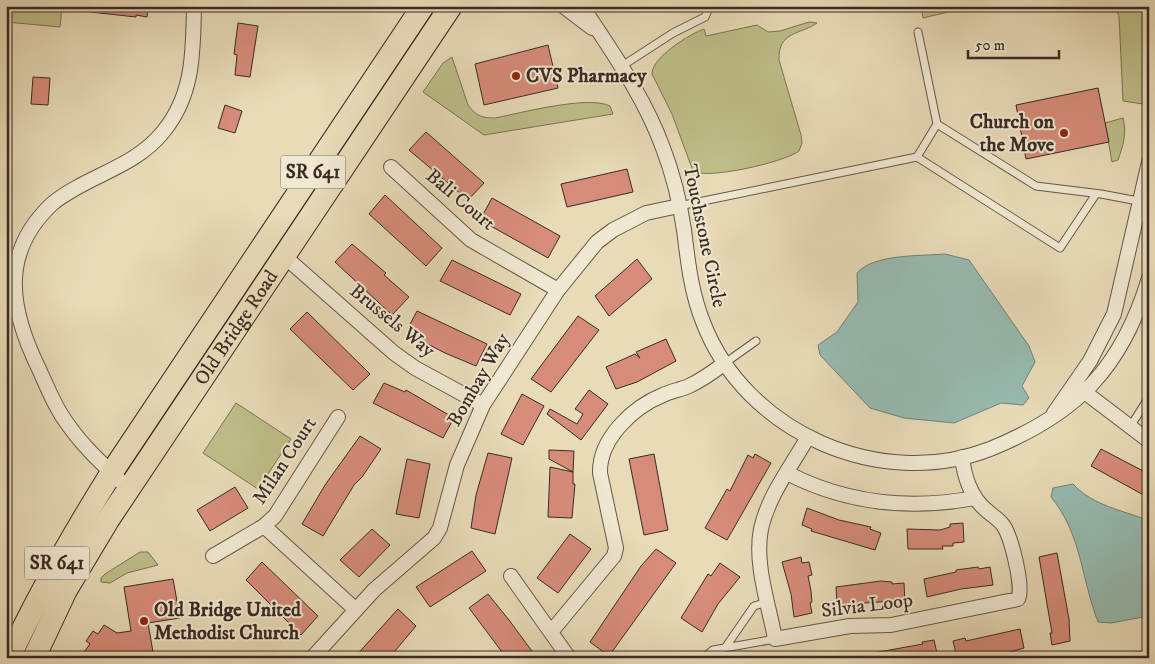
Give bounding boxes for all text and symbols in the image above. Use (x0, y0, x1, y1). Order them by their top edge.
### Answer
scale bar (968, 28, 1059, 60)
text: 50 m (975, 36, 1005, 55)
place label: CVS Pharmacy (526, 64, 647, 89)
marker: CVS Pharmacy (510, 70, 522, 82)
place label: Church on the Move (970, 110, 1055, 158)
marker: Church on the Move (1058, 127, 1070, 139)
road number: SR 641 (280, 156, 346, 188)
street label: Touchstone Circle (677, 162, 731, 310)
street label: Bali Court (420, 164, 500, 236)
street label: Old Bridge Road (189, 265, 284, 390)
street label: Brussels Way (344, 279, 440, 364)
street label: Bombay Way (442, 328, 516, 431)
street label: Milan Court (247, 413, 323, 509)
road number: SR 641 (24, 546, 90, 580)
street label: Silvia Loop (820, 588, 914, 624)
place label: Old Bridge United Methodist Church (154, 598, 302, 646)
marker: Old Bridge United Methodist Church (138, 615, 150, 627)

